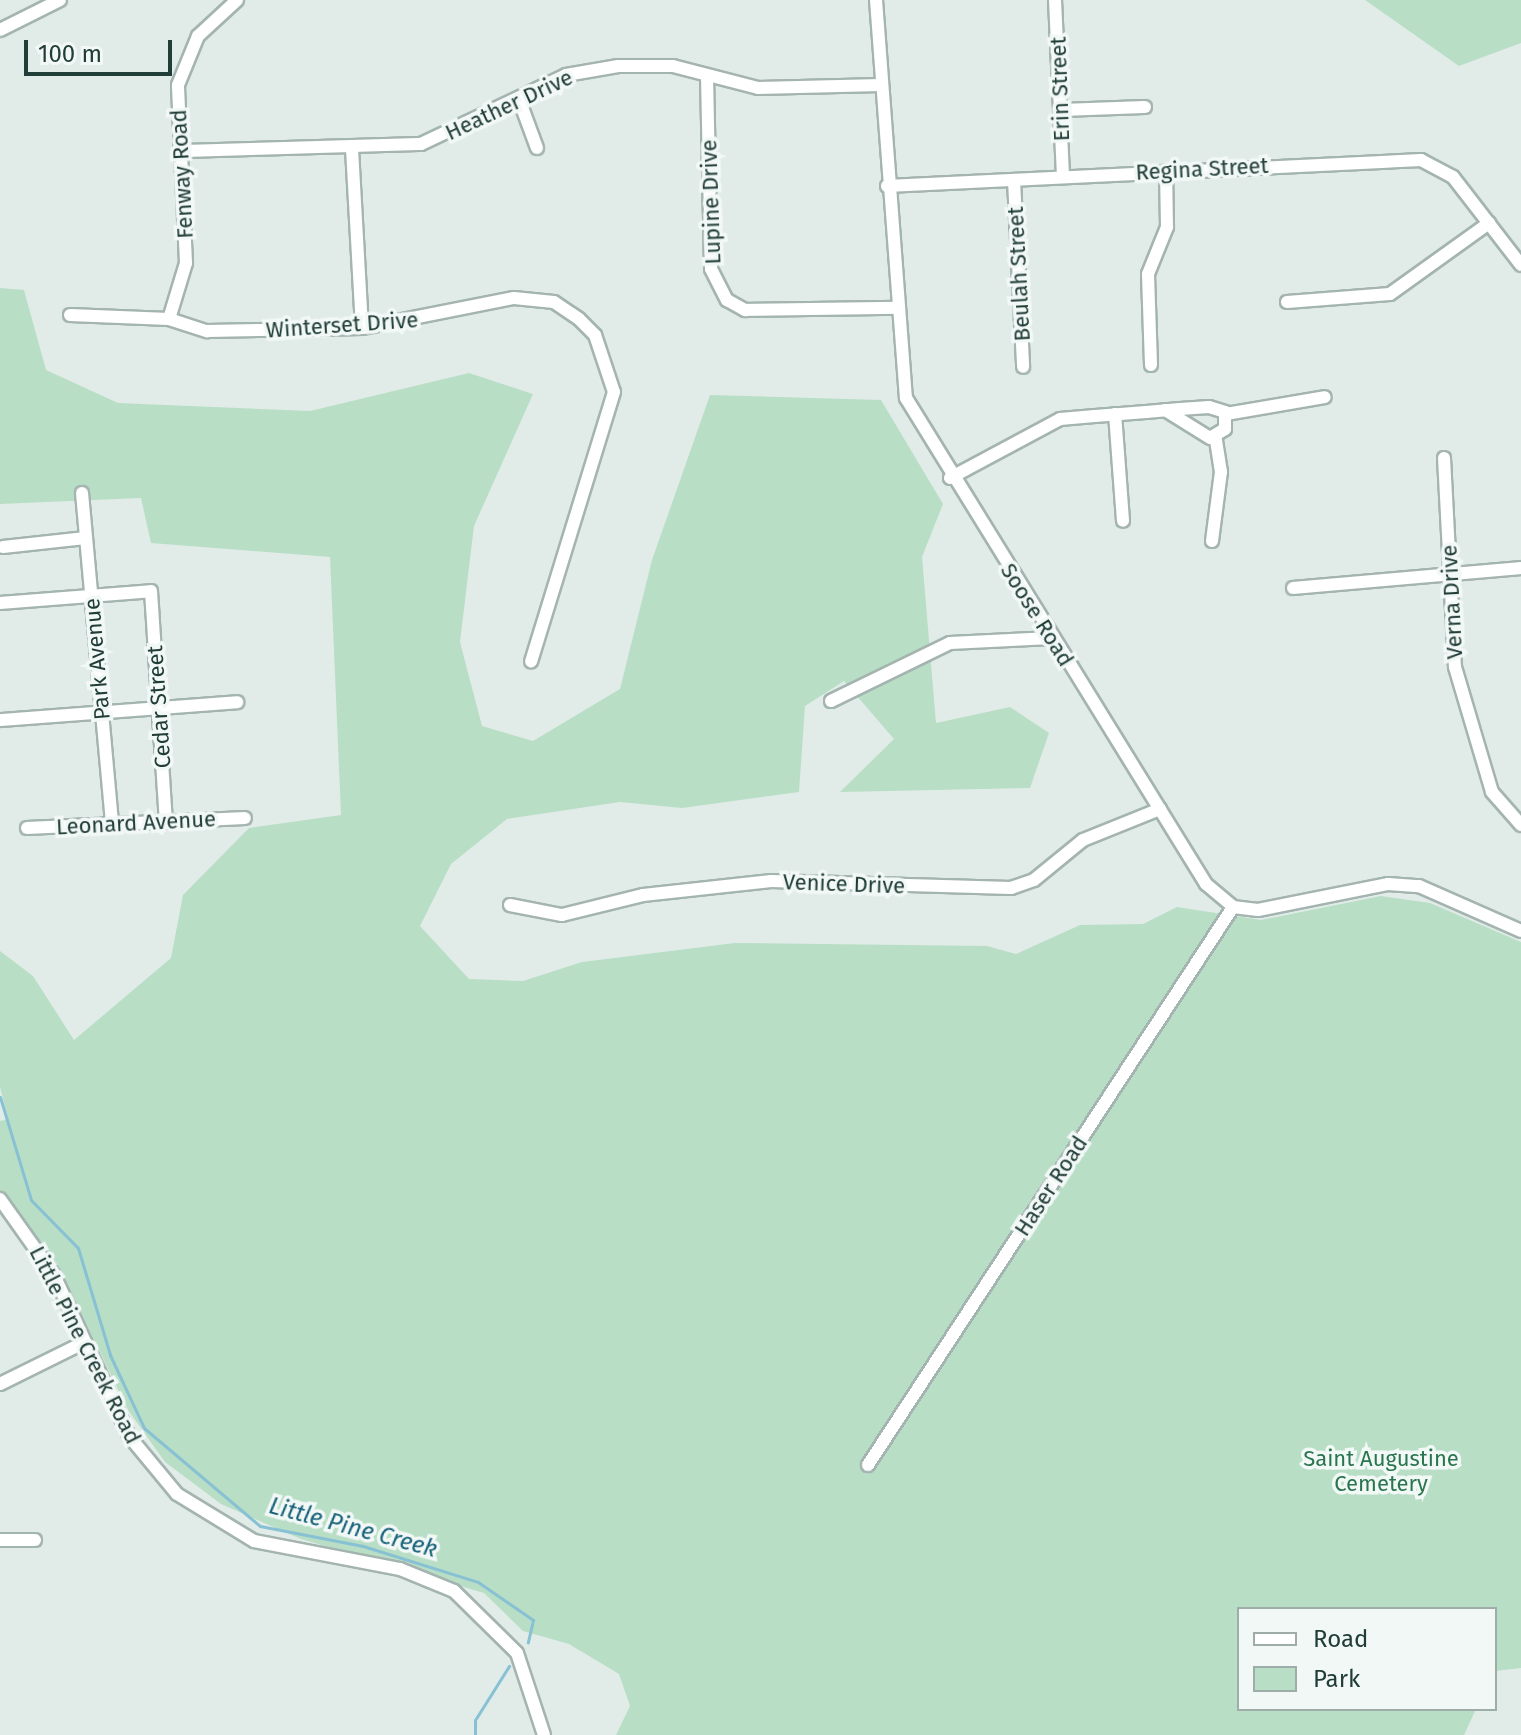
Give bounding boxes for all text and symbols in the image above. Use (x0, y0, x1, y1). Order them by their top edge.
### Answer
scale bar (28, 24, 176, 74)
street label: Erin Street (1045, 36, 1075, 142)
text: 100 m (38, 40, 102, 68)
street label: Heather Drive (441, 64, 577, 146)
street label: Fenway Road (165, 109, 199, 239)
street label: Lupine Drive (696, 139, 726, 265)
street label: Regina Street (1135, 152, 1269, 186)
street label: Beulah Street (1002, 206, 1036, 342)
street label: Winterset Drive (265, 307, 419, 343)
street label: Verna Drive (1436, 544, 1468, 660)
street label: Soose Road (995, 559, 1079, 671)
street label: Park Avenue (79, 597, 115, 721)
street label: Cedar Street (142, 645, 176, 769)
street label: Leonard Avenue (55, 806, 217, 840)
street label: Venice Drive (782, 869, 906, 899)
street label: Haser Road (1009, 1131, 1093, 1241)
street label: Little Pine Creek Road (24, 1242, 146, 1448)
park label: Saint Augustine Cemetery (1303, 1445, 1459, 1496)
water label: Little Pine Creek (266, 1492, 440, 1564)
legend (1237, 1607, 1497, 1711)
text: Road (1313, 1625, 1368, 1653)
text: Park (1313, 1665, 1360, 1693)

